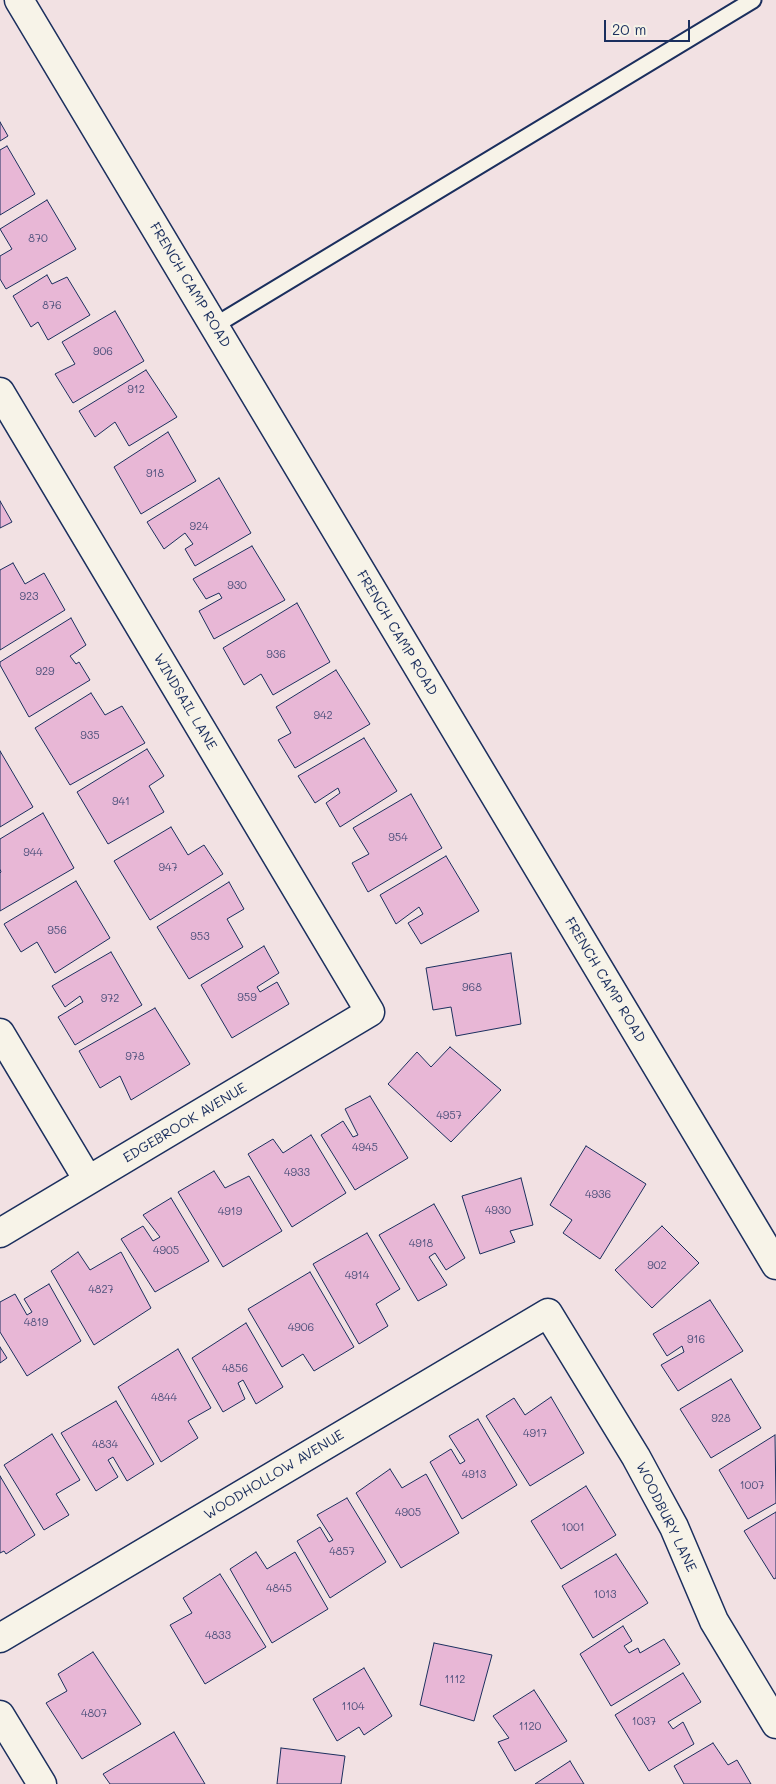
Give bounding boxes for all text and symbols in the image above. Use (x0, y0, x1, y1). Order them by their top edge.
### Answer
scale bar (606, 10, 692, 42)
text: 20 m (612, 19, 646, 39)
street label: FRENCH CAMP ROAD (146, 219, 234, 351)
house number: 870 (28, 232, 48, 246)
house number: 876 (42, 299, 62, 313)
house number: 906 (93, 345, 113, 359)
house number: 912 (127, 383, 145, 397)
house number: 918 (146, 467, 164, 481)
house number: 924 (189, 520, 209, 534)
street label: FRENCH CAMP ROAD (353, 567, 441, 699)
house number: 930 (227, 579, 247, 593)
house number: 923 (19, 590, 39, 604)
house number: 936 (266, 648, 286, 662)
street label: WINDSAIL LANE (150, 651, 220, 753)
house number: 929 (35, 665, 55, 679)
house number: 942 (313, 709, 333, 723)
house number: 935 (80, 729, 100, 743)
house number: 941 (112, 795, 130, 809)
house number: 954 (388, 831, 408, 845)
house number: 944 (23, 846, 43, 860)
house number: 947 (158, 861, 178, 875)
street label: FRENCH CAMP ROAD (561, 914, 649, 1046)
house number: 956 (47, 924, 67, 938)
house number: 953 (190, 930, 210, 944)
house number: 968 (462, 981, 482, 995)
house number: 959 (237, 991, 257, 1005)
house number: 972 (101, 992, 119, 1006)
house number: 978 (125, 1050, 145, 1064)
street label: EDGEBROOK AVENUE (120, 1079, 250, 1167)
house number: 4957 (436, 1109, 462, 1123)
house number: 4945 (352, 1141, 378, 1155)
house number: 4933 (284, 1166, 310, 1180)
house number: 4936 (585, 1188, 611, 1202)
house number: 4930 (485, 1204, 511, 1218)
house number: 4919 (218, 1205, 242, 1219)
house number: 4918 (409, 1237, 433, 1251)
house number: 4905 (153, 1244, 179, 1258)
house number: 902 (647, 1259, 667, 1273)
house number: 4914 (345, 1269, 369, 1283)
house number: 4827 (88, 1283, 114, 1297)
house number: 4819 (24, 1316, 48, 1330)
house number: 4906 (288, 1321, 314, 1335)
house number: 916 (687, 1333, 705, 1347)
house number: 4856 (222, 1362, 248, 1376)
house number: 4844 (151, 1391, 177, 1405)
house number: 928 (711, 1412, 731, 1426)
street label: WOODHOLLOW AVENUE (201, 1427, 347, 1523)
house number: 4917 (523, 1427, 547, 1441)
house number: 4834 (92, 1438, 118, 1452)
street label: WOODBURY LANE (632, 1459, 700, 1575)
house number: 4913 (462, 1468, 486, 1482)
house number: 1007 (740, 1479, 764, 1493)
house number: 4905 (395, 1506, 421, 1520)
house number: 1001 (561, 1521, 585, 1535)
house number: 4857 (329, 1545, 355, 1559)
house number: 4845 (266, 1582, 292, 1596)
house number: 1013 (593, 1588, 617, 1602)
house number: 4833 (205, 1629, 231, 1643)
house number: 1112 (445, 1673, 465, 1687)
house number: 1104 (341, 1700, 365, 1714)
house number: 4807 (81, 1707, 107, 1721)
house number: 1037 (632, 1715, 656, 1729)
house number: 1120 (519, 1720, 541, 1734)

